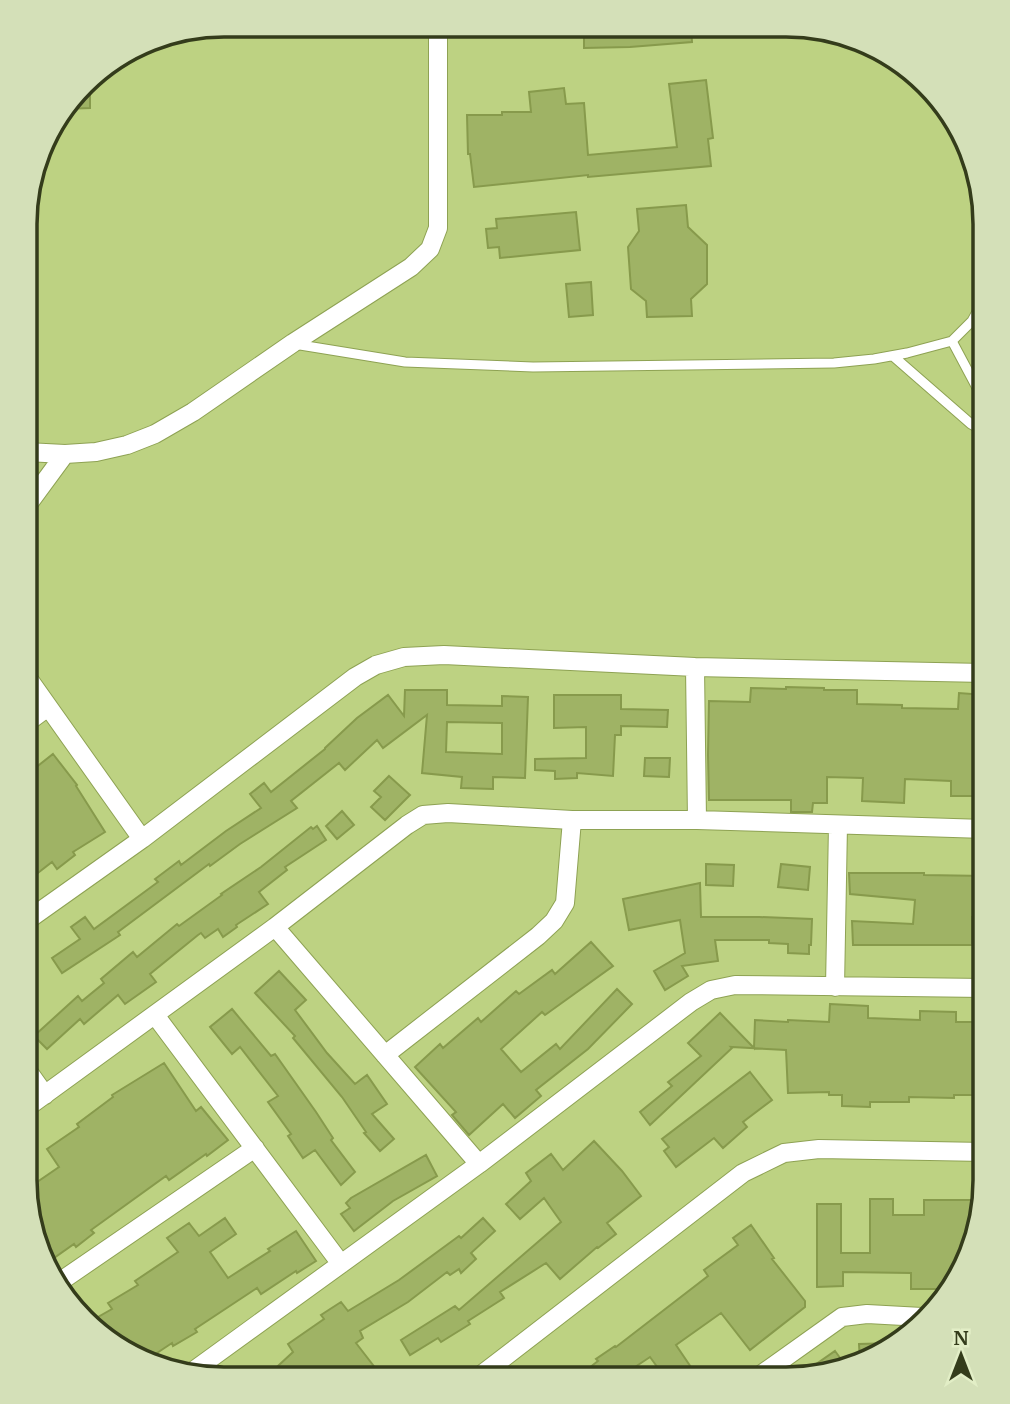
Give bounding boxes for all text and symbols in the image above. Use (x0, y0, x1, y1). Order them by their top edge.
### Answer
north arrow (926, 1320, 996, 1390)
text: N (953, 1326, 969, 1350)

